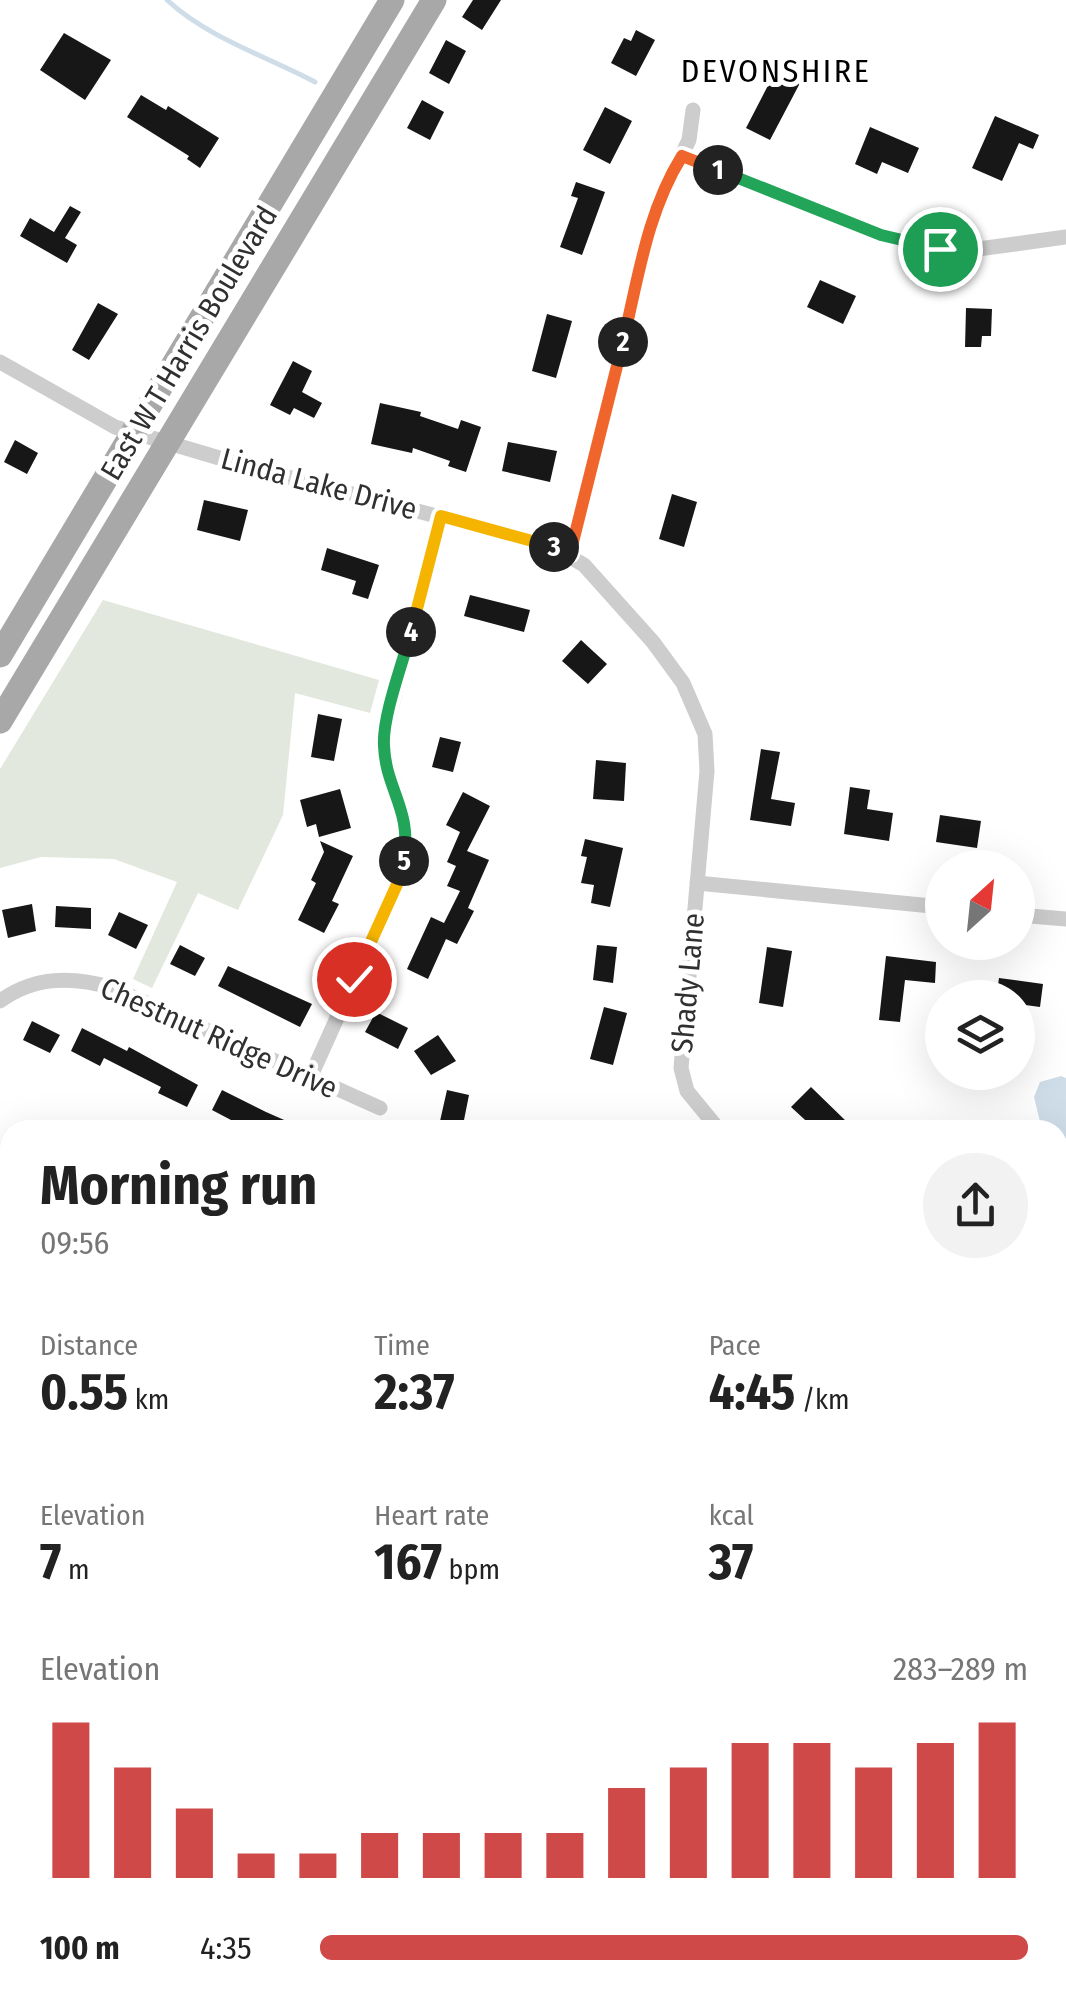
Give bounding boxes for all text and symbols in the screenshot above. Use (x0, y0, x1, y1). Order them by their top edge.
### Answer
district label: DEVONSHIRE (681, 52, 871, 90)
pin: 1 (693, 145, 743, 195)
text: 1 (712, 153, 724, 186)
street label: East W T Harris Boulevard (93, 199, 285, 487)
pin (898, 207, 983, 292)
icon: arrive (913, 222, 968, 277)
pin: 2 (598, 317, 648, 367)
text: 2 (617, 325, 629, 358)
street label: Linda Lake Drive (217, 441, 421, 527)
pin: 3 (529, 522, 579, 572)
text: 3 (547, 530, 561, 563)
pin: 4 (386, 607, 436, 657)
text: 4 (404, 615, 418, 648)
pin: 5 (379, 836, 429, 886)
text: 5 (397, 844, 411, 877)
north arrow (925, 850, 1035, 960)
map controls (925, 850, 1035, 1090)
street label: Shady Lane (664, 912, 712, 1054)
pin (312, 937, 397, 1022)
icon: check (327, 952, 382, 1007)
street label: Chestnut Ridge Drive (95, 970, 343, 1106)
button: layers (925, 980, 1035, 1090)
text: Morning run (40, 1153, 317, 1219)
button: share (923, 1153, 1028, 1258)
text: 09:56 (40, 1224, 109, 1262)
text: Distance (40, 1329, 138, 1362)
text: Time (374, 1329, 430, 1362)
text: Pace (709, 1329, 761, 1362)
text: 0.55 (40, 1362, 128, 1422)
text: 2:37 (374, 1362, 454, 1422)
text: 4:45 (709, 1362, 795, 1422)
text: km (128, 1383, 169, 1416)
text: /km (795, 1383, 850, 1416)
text: Elevation (40, 1499, 145, 1532)
text: Heart rate (374, 1499, 489, 1532)
text: kcal (709, 1499, 754, 1532)
text: 7 (40, 1532, 61, 1592)
text: 167 (374, 1532, 442, 1592)
text: 37 (709, 1532, 753, 1592)
text: m (61, 1553, 89, 1586)
text: bpm (442, 1553, 500, 1586)
text: Elevation (40, 1650, 160, 1688)
text: 283–289 m (893, 1650, 1028, 1688)
text: 100 m (40, 1929, 120, 1967)
text: 4:35 (200, 1929, 252, 1967)

